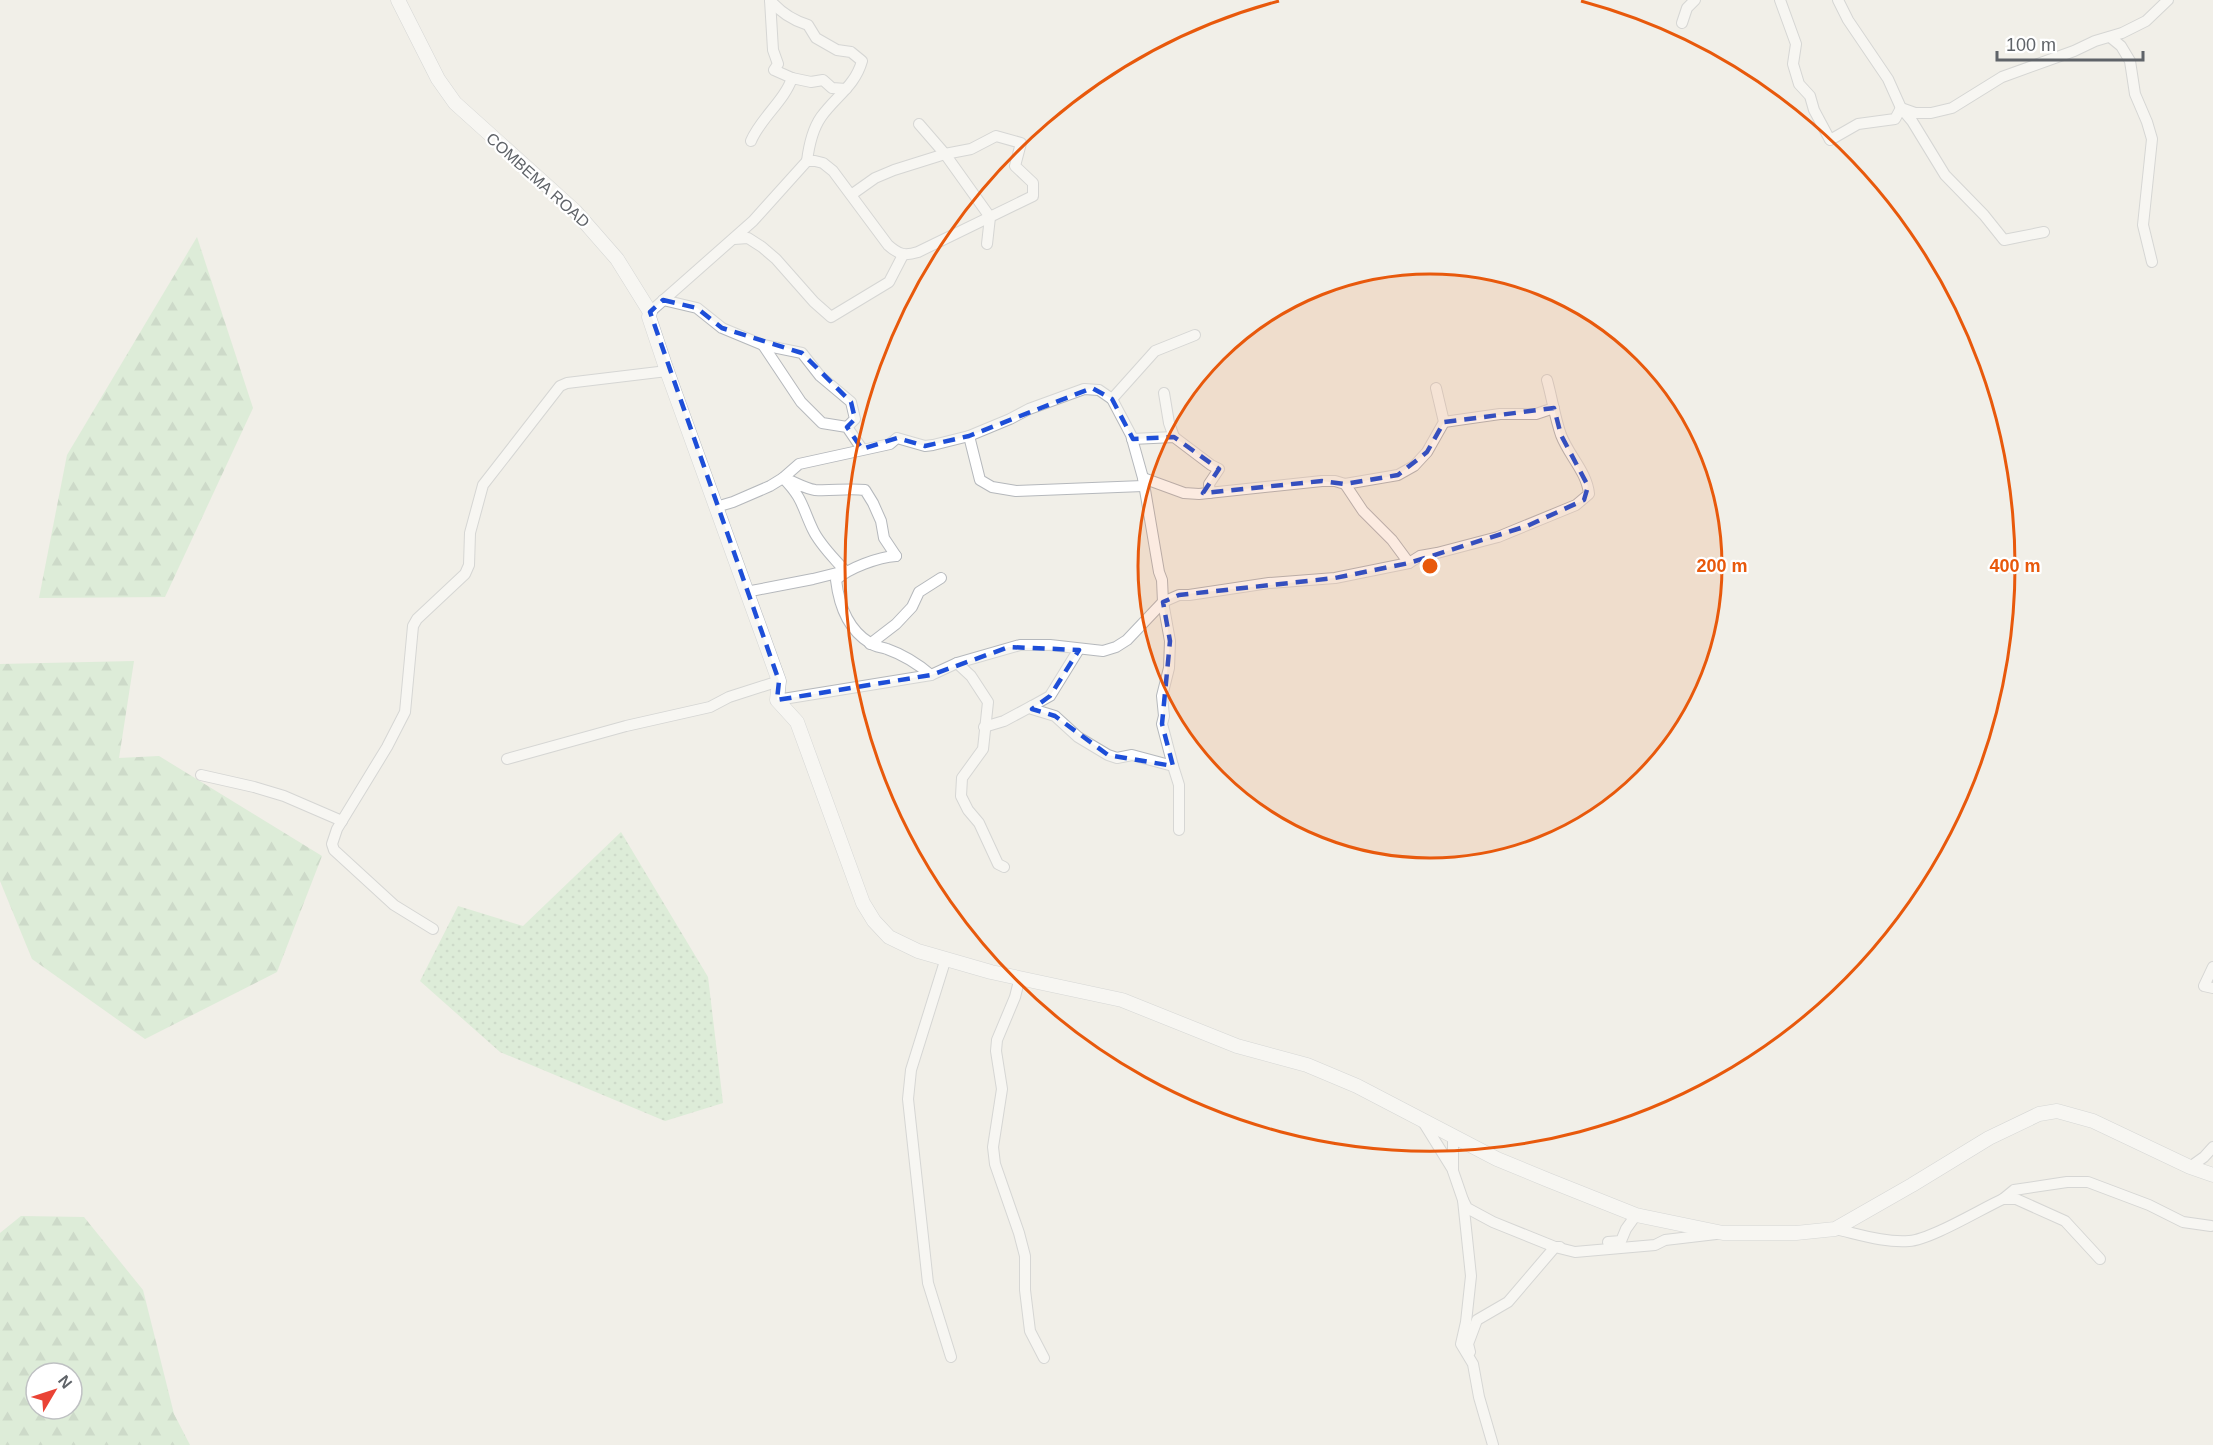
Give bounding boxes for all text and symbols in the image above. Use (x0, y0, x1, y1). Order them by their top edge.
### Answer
scale bar (1997, 24, 2142, 62)
text: 100 m (2006, 35, 2056, 55)
street label: COMBEMA ROAD (483, 129, 593, 231)
centre of rings (1420, 556, 1440, 576)
text: 200 m (1696, 556, 1748, 576)
text: 400 m (1989, 556, 2041, 576)
north arrow (24, 1361, 84, 1421)
text: N (55, 1372, 76, 1392)

